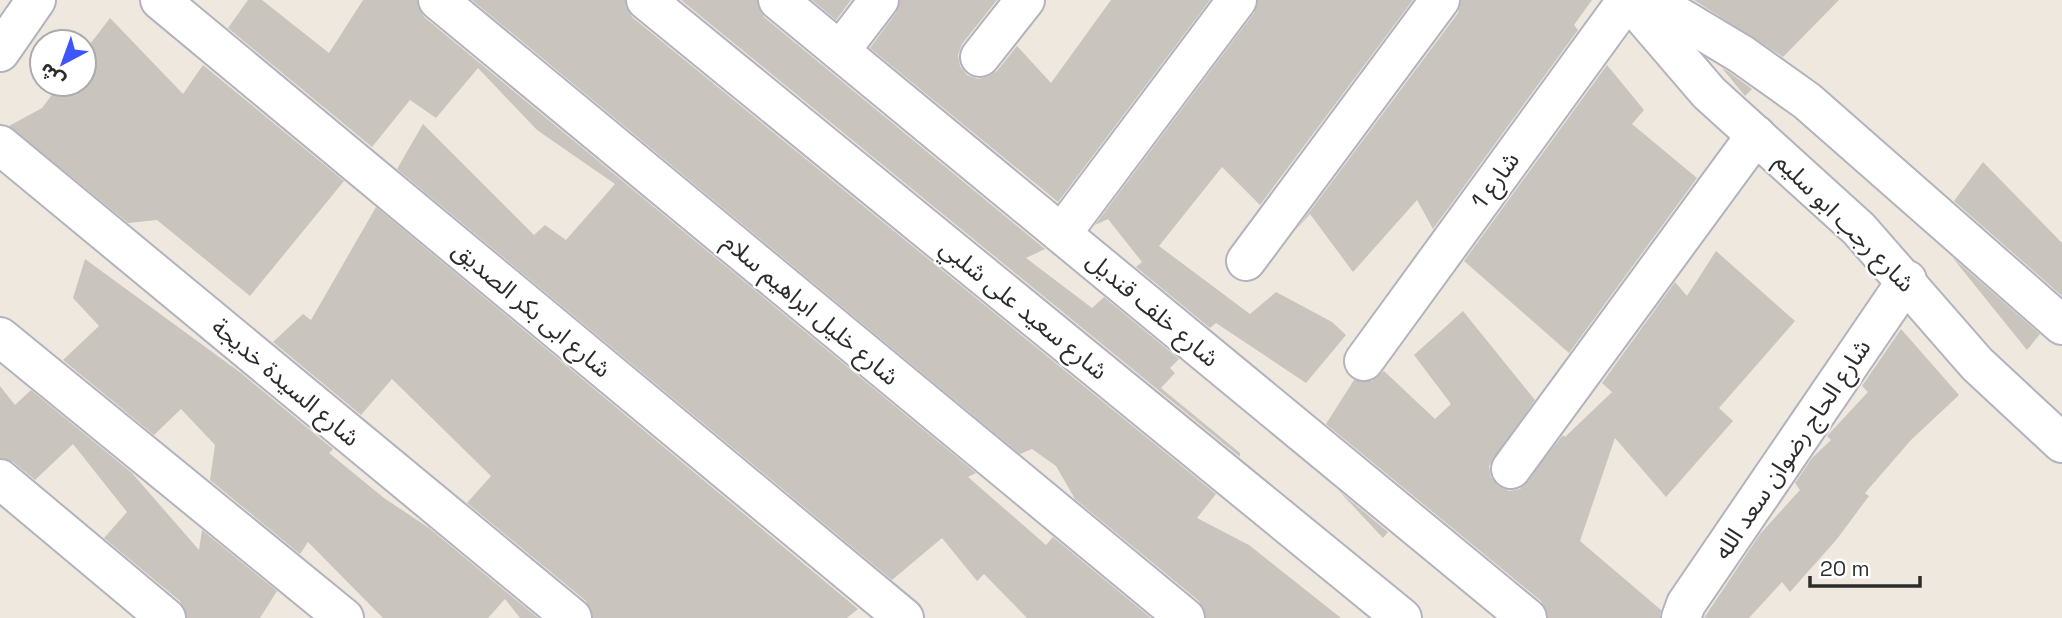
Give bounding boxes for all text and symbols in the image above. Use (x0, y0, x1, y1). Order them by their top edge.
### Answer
north arrow (28, 28, 98, 98)
text: ش (34, 57, 70, 93)
street label: شارع 1 (1464, 145, 1528, 216)
street label: شارع رجب ابو سليم (1767, 145, 1922, 300)
street label: شارع خليل ابراهيم سلام (714, 226, 906, 394)
street label: شارع سعيد على شلبي (931, 232, 1114, 389)
street label: شارع ابى بكر الصديق (445, 234, 618, 386)
street label: شارع خلف قنديل (1079, 245, 1225, 375)
street label: شارع السيدة خديجة (204, 311, 366, 455)
street label: شارع الحاج رضوان سعد الله (1707, 333, 1879, 566)
scale bar (1810, 544, 1920, 588)
text: 20 m (1820, 555, 1870, 582)

